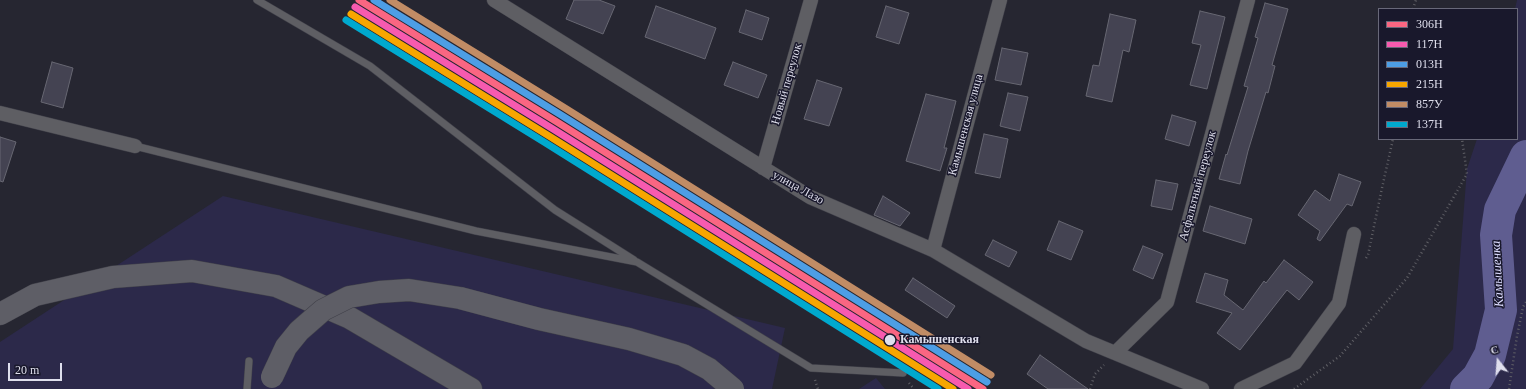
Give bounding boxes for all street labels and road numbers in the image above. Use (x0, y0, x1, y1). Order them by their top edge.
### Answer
street label: Новый переулок (769, 42, 805, 126)
street label: Камышенская улица (946, 73, 986, 177)
street label: Асфальтный переулок (1176, 129, 1220, 243)
street label: улица Лазо (770, 168, 826, 208)

